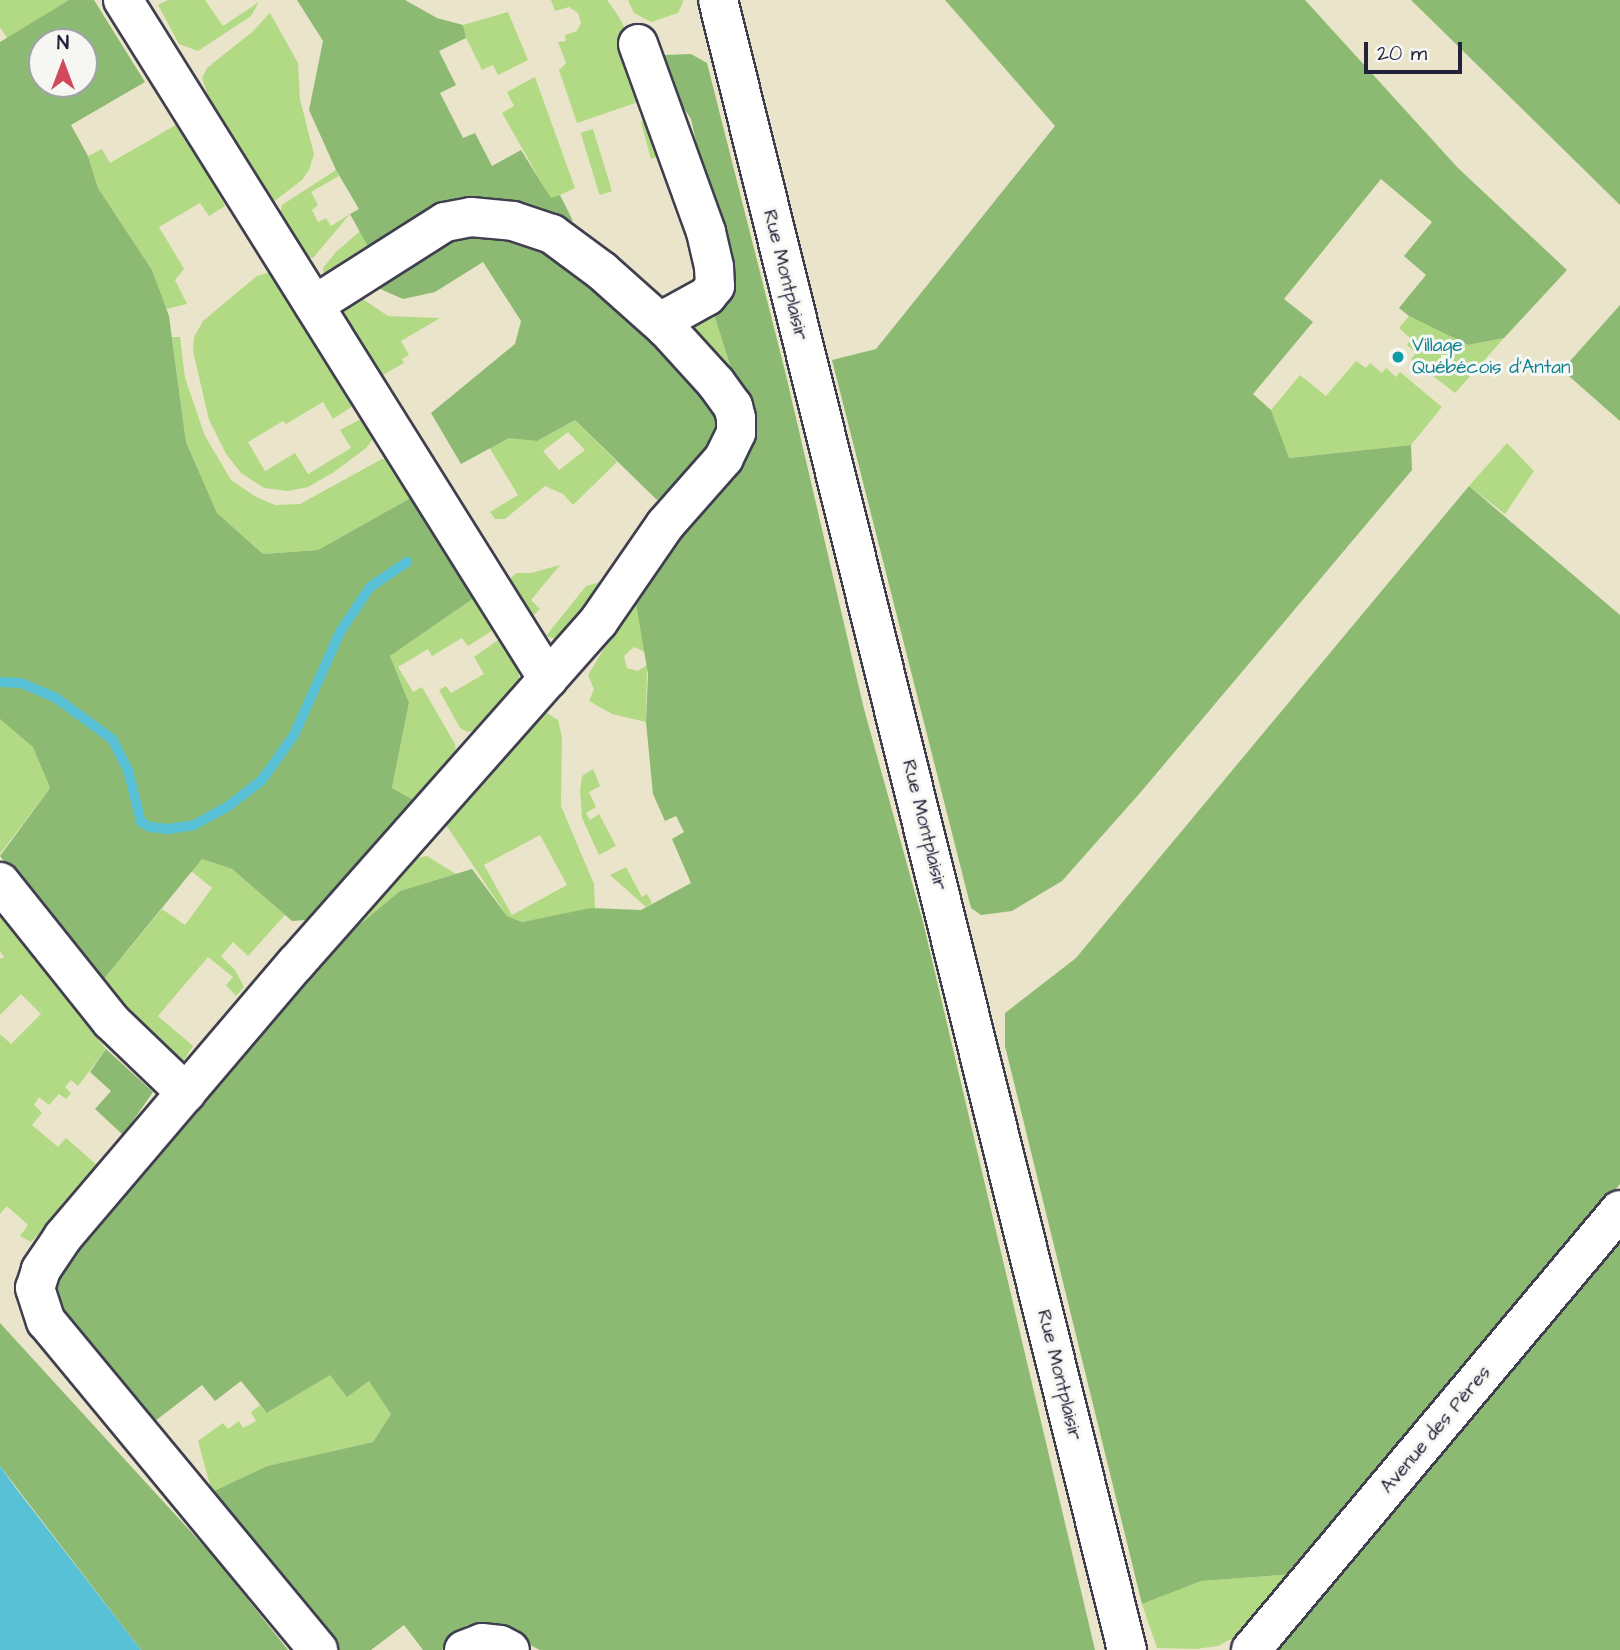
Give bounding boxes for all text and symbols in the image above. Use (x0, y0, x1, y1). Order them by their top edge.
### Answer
north arrow (28, 28, 98, 98)
scale bar (1368, 28, 1466, 72)
text: N (57, 30, 69, 57)
text: 20 m (1377, 39, 1427, 68)
street label: Rue Montplaisir (758, 207, 812, 343)
place label: Village Québécois d'Antan (1412, 335, 1570, 379)
marker: Village Québécois d'Antan (1390, 349, 1406, 365)
street label: Rue Montplaisir (897, 757, 951, 893)
street label: Rue Montplaisir (1032, 1307, 1086, 1443)
street label: Avenue des Pères (1376, 1362, 1496, 1498)

